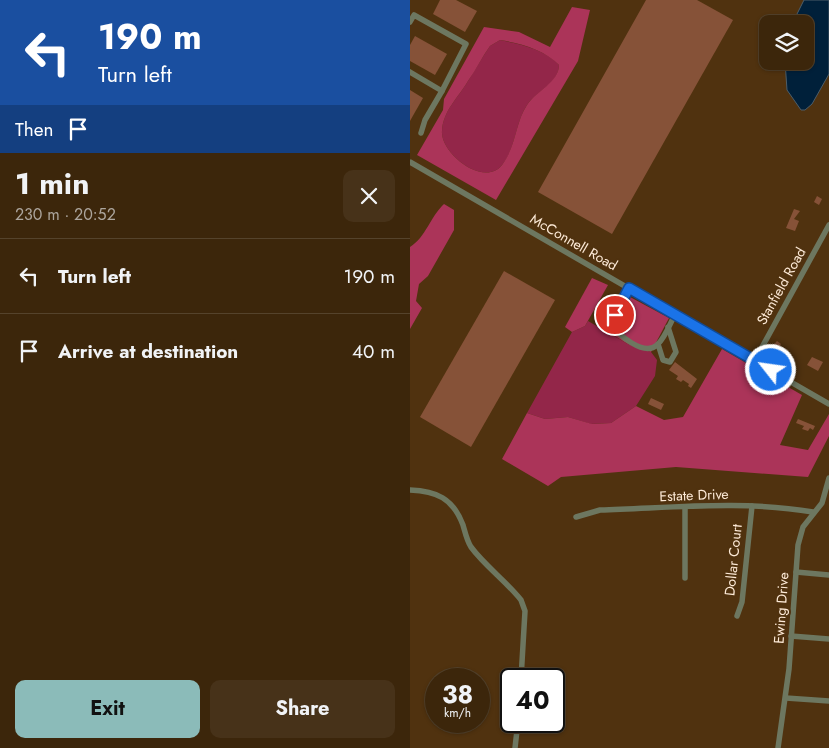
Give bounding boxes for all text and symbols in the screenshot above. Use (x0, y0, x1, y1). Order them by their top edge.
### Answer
text: 190 m (98, 12, 202, 62)
map controls (759, 15, 814, 70)
button: layers (759, 15, 814, 70)
icon: left (15, 20, 80, 85)
text: Turn left (98, 58, 172, 90)
icon: arrive (64, 115, 92, 143)
text: Then (15, 116, 54, 143)
text: 1 min (15, 162, 89, 205)
button: close (343, 170, 395, 222)
text: 230 m · 20:52 (15, 203, 116, 226)
street label: McConnell Road (527, 209, 621, 275)
street label: Stanfield Road (752, 244, 810, 328)
icon: left (15, 262, 43, 290)
text: Turn left (58, 263, 131, 290)
text: 190 m (344, 263, 395, 290)
pin (594, 294, 636, 336)
icon: arrive (601, 301, 629, 329)
icon: arrive (15, 337, 43, 365)
text: Arrive at destination (58, 338, 238, 365)
text: 40 m (352, 338, 395, 365)
position arrow (744, 343, 796, 395)
street label: Estate Drive (659, 484, 729, 506)
street label: Dollar Court (719, 522, 747, 597)
street label: Ewing Drive (769, 572, 793, 644)
speed limit sign: 40 (500, 668, 565, 733)
text: 38 (442, 676, 473, 712)
button: Exit (15, 680, 200, 738)
button: Share (210, 680, 395, 738)
text: km/h (444, 704, 471, 722)

